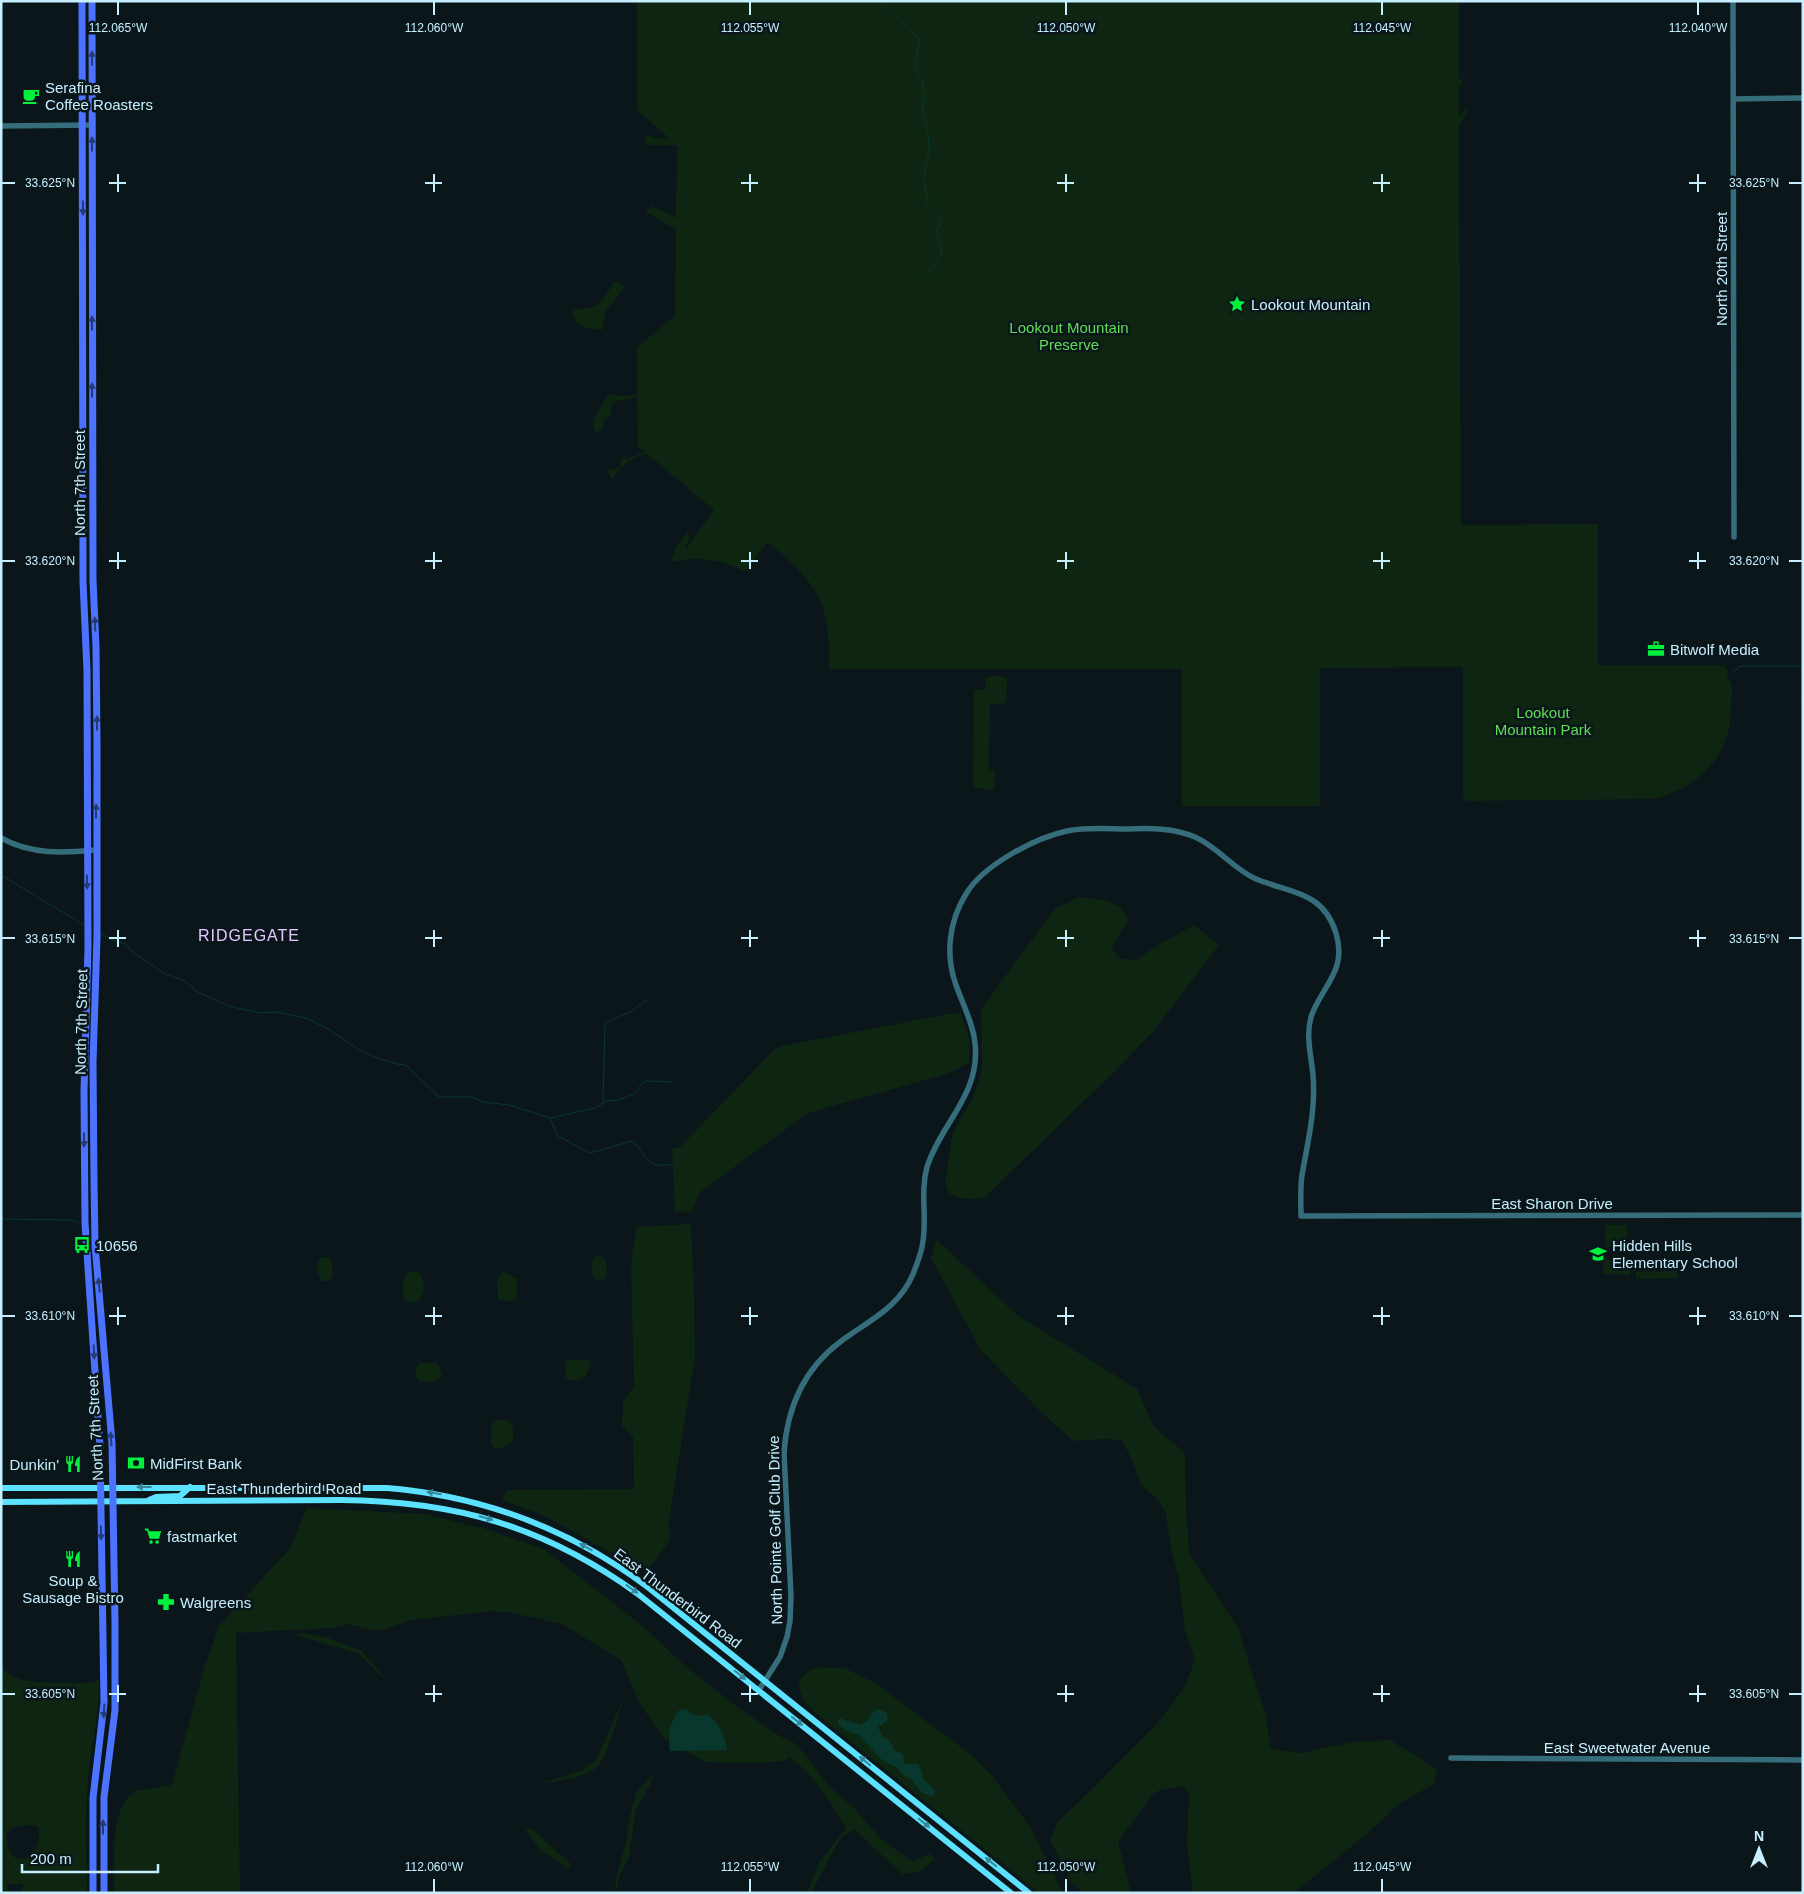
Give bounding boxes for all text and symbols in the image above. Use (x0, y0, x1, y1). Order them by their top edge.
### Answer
text: 112.065°W (89, 21, 148, 35)
text: 112.060°W (405, 21, 464, 35)
text: 112.055°W (721, 21, 780, 35)
text: 112.050°W (1037, 21, 1096, 35)
text: 112.045°W (1353, 21, 1412, 35)
text: 112.040°W (1669, 21, 1728, 35)
one-way arrow (88, 50, 96, 66)
place label: Serafina Coffee Roasters (45, 79, 153, 113)
cafe icon: Serafina Coffee Roasters (21, 86, 41, 106)
one-way arrow (88, 136, 96, 152)
text: 33.625°N (25, 176, 75, 190)
text: 33.625°N (1729, 176, 1779, 190)
one-way arrow (79, 201, 87, 217)
street label: North 20th Street (1713, 211, 1730, 326)
place icon: Lookout Mountain (1227, 294, 1247, 314)
place label: Lookout Mountain (1251, 296, 1370, 313)
one-way arrow (88, 314, 96, 330)
park label: Lookout Mountain Preserve (1009, 319, 1129, 353)
one-way arrow (88, 382, 96, 398)
street label: North 7th Street (71, 429, 88, 536)
text: 33.620°N (25, 554, 75, 568)
text: 33.620°N (1729, 554, 1779, 568)
one-way arrow (90, 616, 98, 632)
office icon: Bitwolf Media (1646, 639, 1666, 659)
place label: Bitwolf Media (1670, 641, 1760, 658)
park label: Lookout Mountain Park (1495, 704, 1592, 738)
one-way arrow (92, 715, 100, 731)
one-way arrow (92, 803, 100, 819)
one-way arrow (83, 875, 91, 891)
district label: RIDGEGATE (198, 927, 300, 944)
text: 33.615°N (25, 932, 75, 946)
text: 33.615°N (1729, 932, 1779, 946)
street label: North 7th Street (72, 968, 90, 1075)
one-way arrow (80, 1132, 88, 1148)
street label: East Sharon Drive (1491, 1195, 1613, 1212)
bus stop icon: 10656 (72, 1235, 92, 1255)
place label: 10656 (96, 1237, 138, 1254)
place label: Hidden Hills Elementary School (1612, 1237, 1738, 1271)
school or university icon: Hidden Hills Elementary School (1588, 1244, 1608, 1264)
one-way arrow (95, 1277, 103, 1293)
text: 33.610°N (25, 1309, 75, 1323)
text: 33.610°N (1729, 1309, 1779, 1323)
one-way arrow (90, 1344, 98, 1360)
street label: North 7th Street (84, 1374, 106, 1481)
one-way arrow (107, 1430, 115, 1446)
street label: North Pointe Golf Club Drive (765, 1435, 785, 1625)
bank icon: MidFirst Bank (126, 1453, 146, 1473)
restaurant icon: Dunkin' (63, 1454, 83, 1474)
place label: MidFirst Bank (150, 1455, 242, 1472)
place label: Dunkin' (9, 1456, 59, 1473)
street label: East Thunderbird Road (207, 1480, 361, 1497)
one-way arrow (136, 1483, 152, 1491)
one-way arrow (425, 1489, 441, 1497)
one-way arrow (479, 1515, 494, 1523)
one-way arrow (97, 1525, 105, 1541)
supermarket icon: fastmarket (143, 1526, 163, 1546)
place label: fastmarket (167, 1528, 238, 1545)
one-way arrow (579, 1543, 594, 1551)
street label: East Thunderbird Road (611, 1545, 745, 1651)
restaurant icon: Soup & Sausage Bistro (63, 1549, 83, 1569)
place label: Soup & Sausage Bistro (22, 1572, 124, 1606)
one-way arrow (625, 1584, 638, 1594)
pharmacy icon: Walgreens (156, 1592, 176, 1612)
place label: Walgreens (180, 1594, 251, 1611)
one-way arrow (734, 1669, 747, 1680)
text: 33.605°N (25, 1687, 75, 1701)
text: 33.605°N (1729, 1687, 1779, 1701)
one-way arrow (99, 1703, 107, 1719)
one-way arrow (790, 1715, 803, 1726)
street label: East Sweetwater Avenue (1544, 1739, 1710, 1756)
one-way arrow (858, 1755, 871, 1766)
one-way arrow (917, 1817, 930, 1828)
one-way arrow (99, 1818, 107, 1834)
north arrow (1734, 1824, 1784, 1874)
text: N (1754, 1828, 1764, 1844)
scale bar (22, 1842, 159, 1874)
text: 200 m (30, 1850, 72, 1867)
one-way arrow (985, 1857, 998, 1868)
text: 112.060°W (405, 1860, 464, 1874)
text: 112.055°W (721, 1860, 780, 1874)
text: 112.050°W (1037, 1860, 1096, 1874)
text: 112.045°W (1353, 1860, 1412, 1874)

